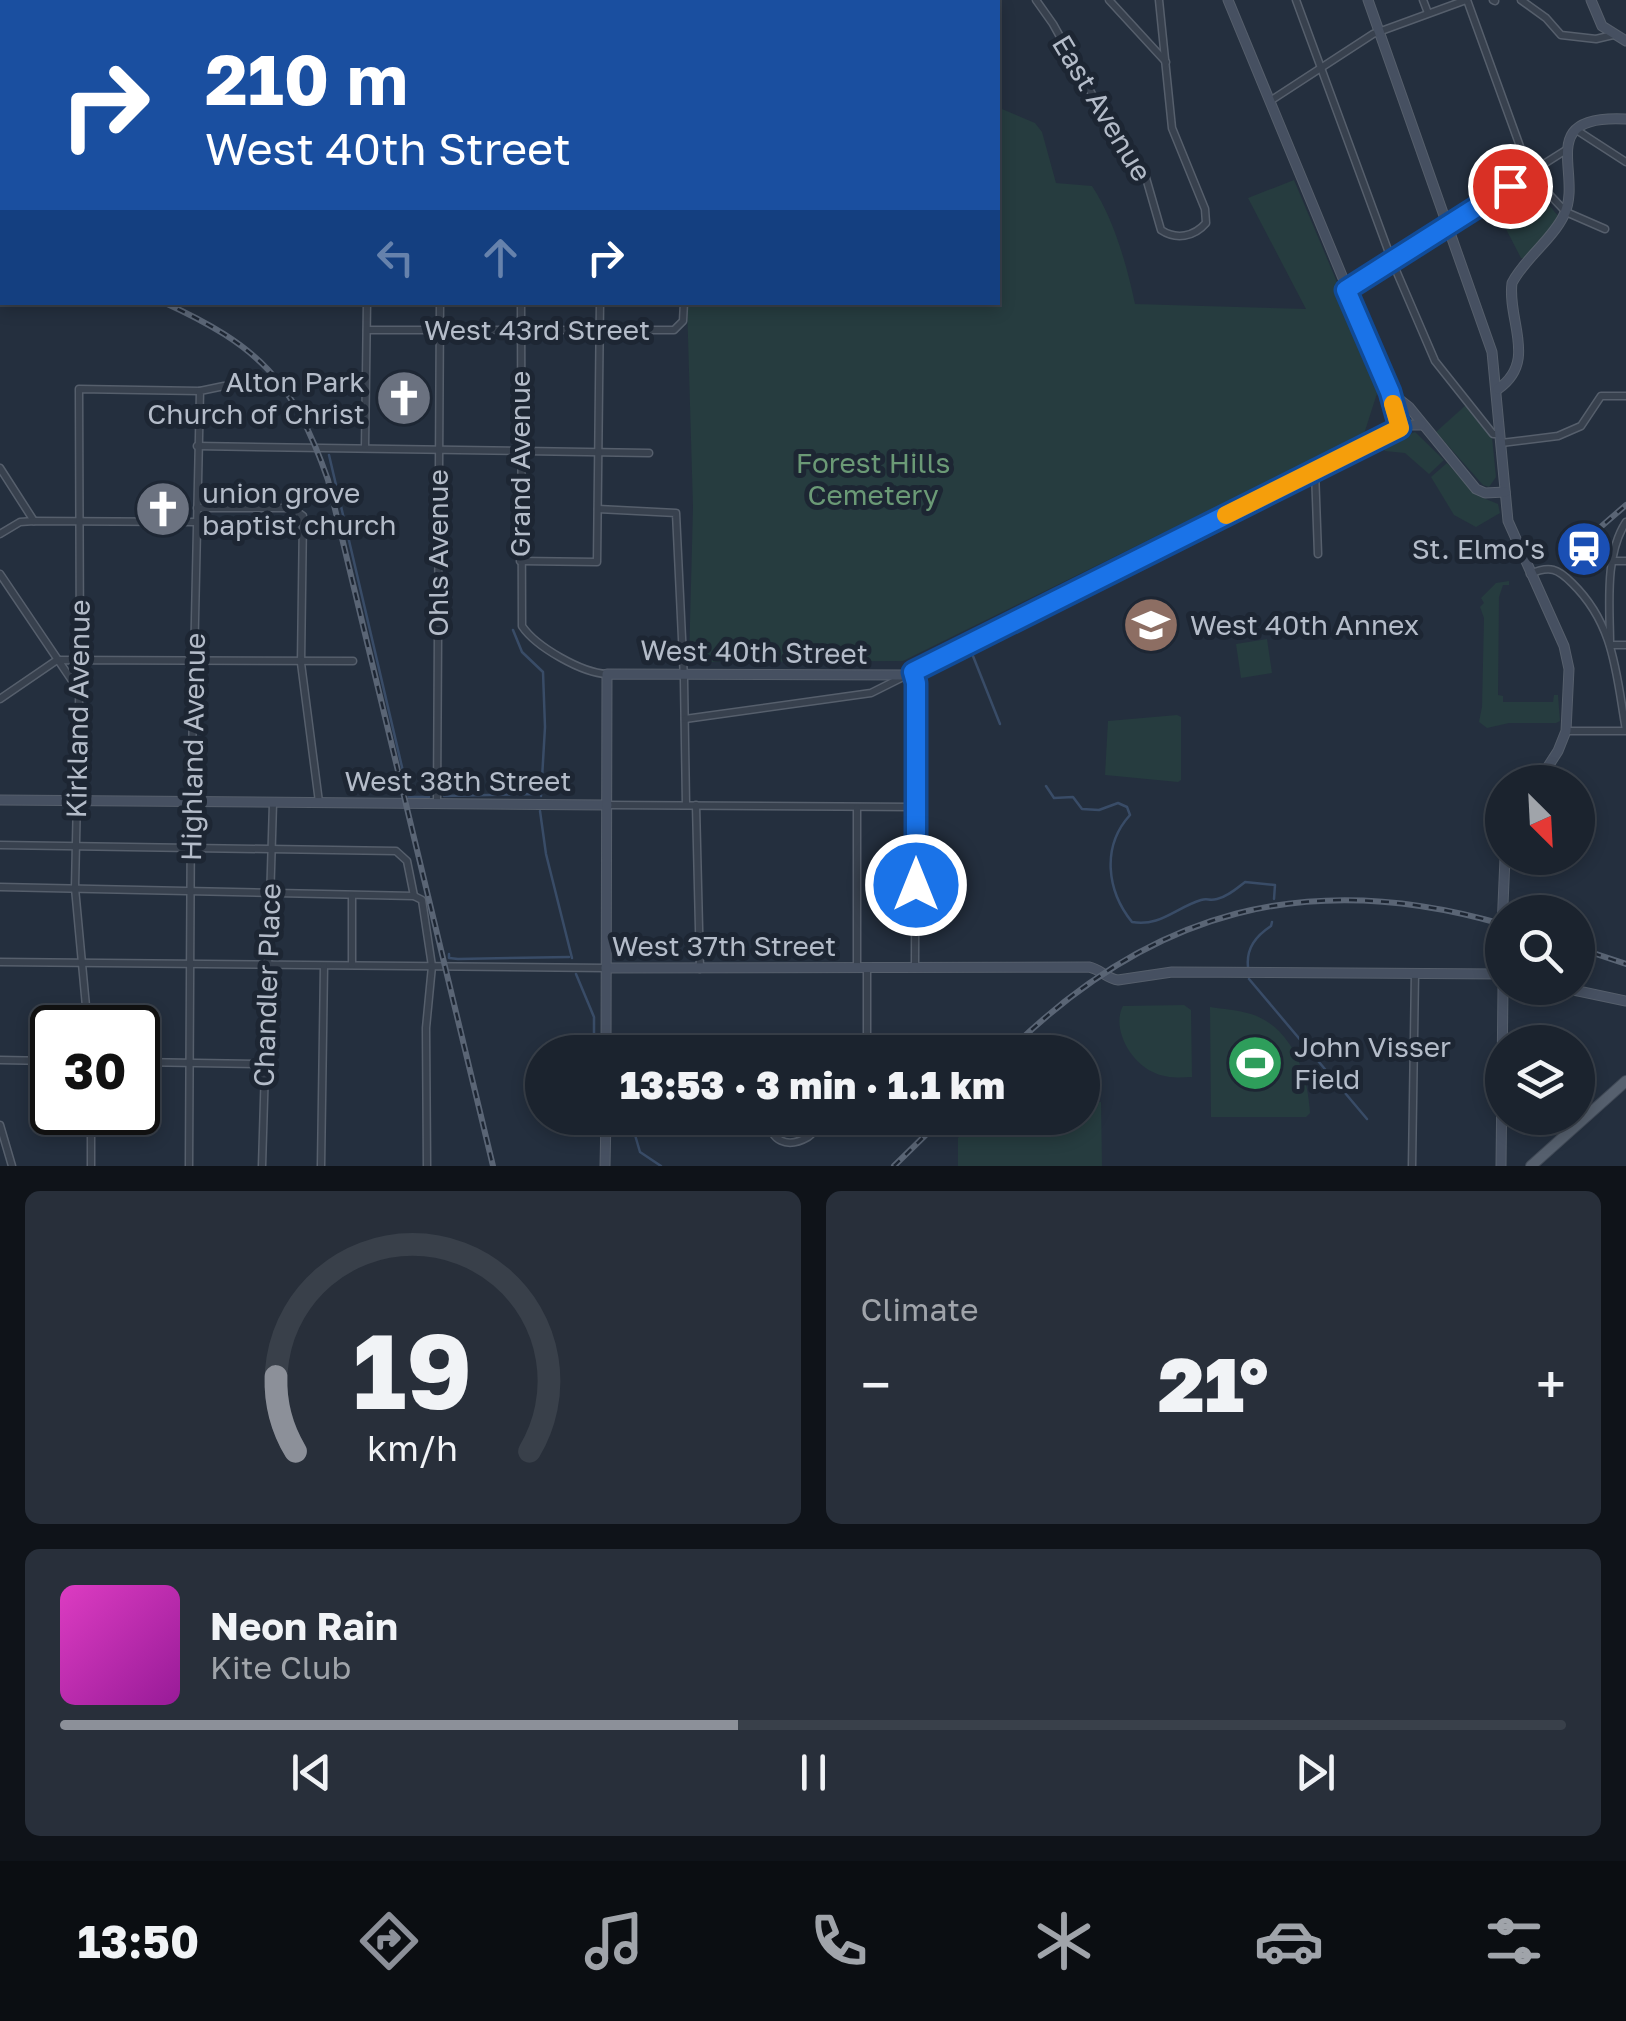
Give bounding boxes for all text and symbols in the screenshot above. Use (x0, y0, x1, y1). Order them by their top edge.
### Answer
street label: East Avenue (1046, 29, 1159, 187)
text: 210 m (205, 36, 408, 120)
icon: right (40, 40, 170, 170)
text: West 40th Street (205, 121, 571, 175)
pin (1468, 144, 1553, 229)
icon: arrive (1483, 159, 1538, 214)
icon: left (368, 230, 423, 285)
icon: ahead (473, 230, 528, 285)
icon: right (578, 230, 633, 285)
street label: West 43rd Street (424, 313, 650, 346)
place label: Alton Park Church of Christ (147, 365, 365, 430)
church icon: Alton Park Church of Christ (374, 368, 434, 428)
street label: Grand Avenue (503, 371, 536, 557)
park label: Forest Hills Cemetery (796, 446, 950, 511)
street label: Ohls Avenue (421, 469, 454, 637)
place label: union grove baptist church (202, 476, 397, 541)
church icon: union grove baptist church (133, 479, 193, 539)
station icon: St. Elmo's (1554, 519, 1614, 579)
place label: St. Elmo's (1412, 532, 1545, 565)
school or university icon: West 40th Annex (1121, 595, 1181, 655)
street label: Kirkland Avenue (59, 599, 96, 819)
place label: West 40th Annex (1190, 608, 1419, 641)
street label: Highland Avenue (174, 633, 211, 861)
street label: West 40th Street (640, 633, 868, 670)
street label: West 38th Street (345, 764, 571, 797)
north arrow (1485, 765, 1595, 875)
map controls (1485, 765, 1595, 1135)
position arrow (864, 833, 968, 937)
street label: Chandler Place (246, 882, 287, 1087)
button: search (1485, 895, 1595, 1005)
street label: West 37th Street (612, 929, 836, 962)
speed limit sign: 30 (30, 1005, 160, 1135)
button: layers (1485, 1025, 1595, 1135)
place label: John Visser Field (1294, 1030, 1451, 1095)
sports icon: John Visser Field (1225, 1033, 1285, 1093)
text: 13:53 · 3 min · 1.1 km (620, 1062, 1005, 1107)
text: Climate (861, 1290, 979, 1328)
text: 19 (353, 1307, 473, 1432)
text: 21° (1158, 1338, 1268, 1429)
text: − (861, 1351, 891, 1417)
text: + (1536, 1351, 1566, 1417)
text: km/h (367, 1426, 458, 1469)
text: Neon Rain (210, 1603, 398, 1648)
text: Kite Club (210, 1648, 351, 1686)
icon: previous (284, 1745, 339, 1800)
icon: pause (786, 1745, 841, 1800)
icon: next (1288, 1745, 1343, 1800)
icon: directions (354, 1906, 424, 1976)
icon: music (579, 1906, 649, 1976)
icon: phone (804, 1906, 874, 1976)
icon: climate (1029, 1906, 1099, 1976)
icon: car (1254, 1906, 1324, 1976)
icon: filters (1479, 1906, 1549, 1976)
text: 13:50 (77, 1914, 199, 1968)

